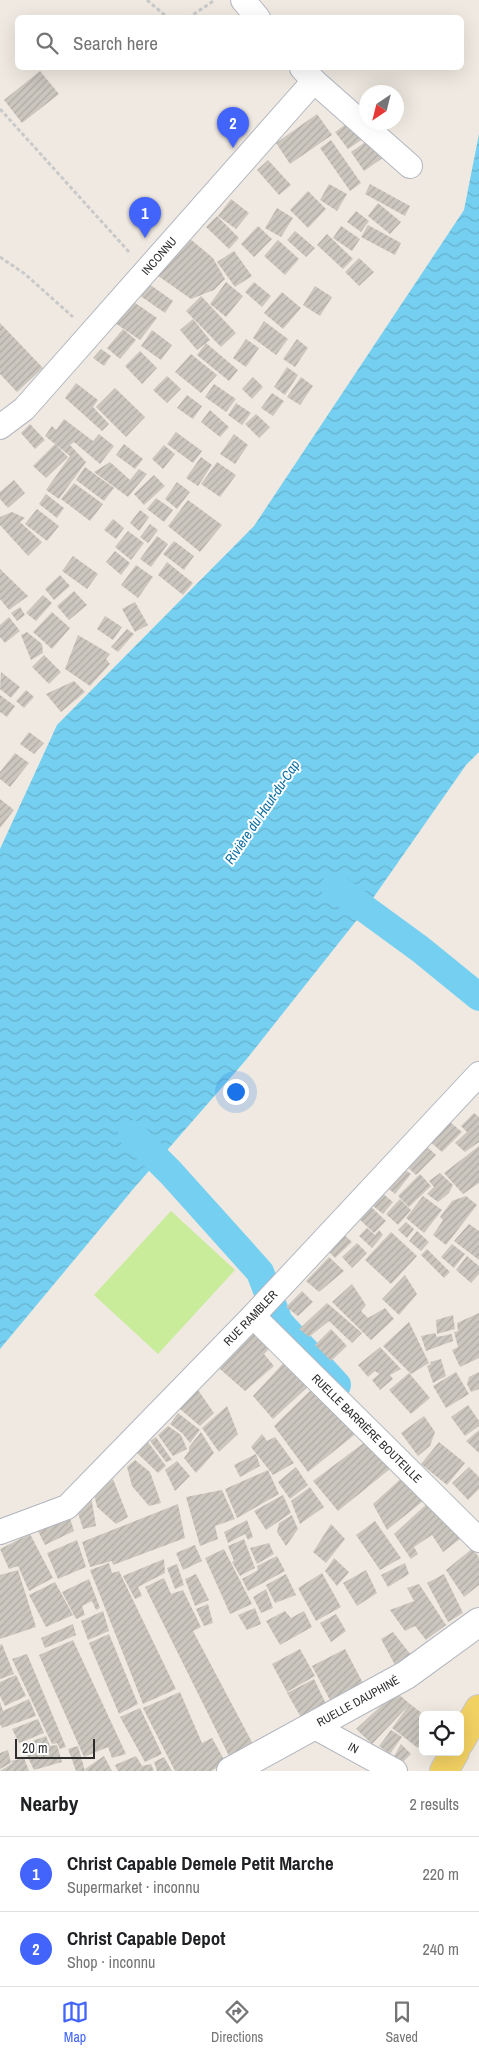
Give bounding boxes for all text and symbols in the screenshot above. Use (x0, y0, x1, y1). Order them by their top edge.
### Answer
search box (15, 15, 464, 70)
icon: search (33, 29, 61, 57)
text: Search here (73, 30, 158, 56)
north arrow (359, 85, 404, 130)
pin: 2 (217, 107, 249, 148)
pin: 1 (129, 197, 161, 238)
street label: INCONNU (138, 234, 180, 279)
water label: Rivière du Haut-du-Cap (220, 756, 304, 868)
your location (223, 1079, 249, 1105)
street label: RUE RAMBLER (220, 1287, 281, 1349)
street label: RUELLE BARRIÈRE BOUTEILLE (308, 1371, 425, 1487)
street label: RUELLE DAUPHINÉ (314, 1672, 402, 1730)
map controls (419, 1711, 464, 1756)
button: locate (419, 1711, 464, 1756)
scale bar (15, 1736, 95, 1759)
text: 20 m (22, 1739, 48, 1757)
street label: IN (345, 1739, 361, 1758)
text: Nearby (20, 1789, 78, 1818)
text: 2 results (409, 1793, 459, 1815)
text: Christ Capable Demele Petit Marche (67, 1850, 334, 1876)
text: 1 (32, 1863, 40, 1885)
text: 220 m (423, 1863, 459, 1885)
text: Supermarket · inconnu (67, 1876, 200, 1898)
text: Christ Capable Depot (67, 1925, 225, 1951)
text: 2 (32, 1938, 40, 1960)
text: 240 m (423, 1938, 459, 1960)
text: Shop · inconnu (67, 1951, 155, 1973)
tab: Map (61, 1998, 89, 2046)
tab: Directions (211, 1998, 263, 2046)
tab: Saved (385, 1998, 418, 2046)

